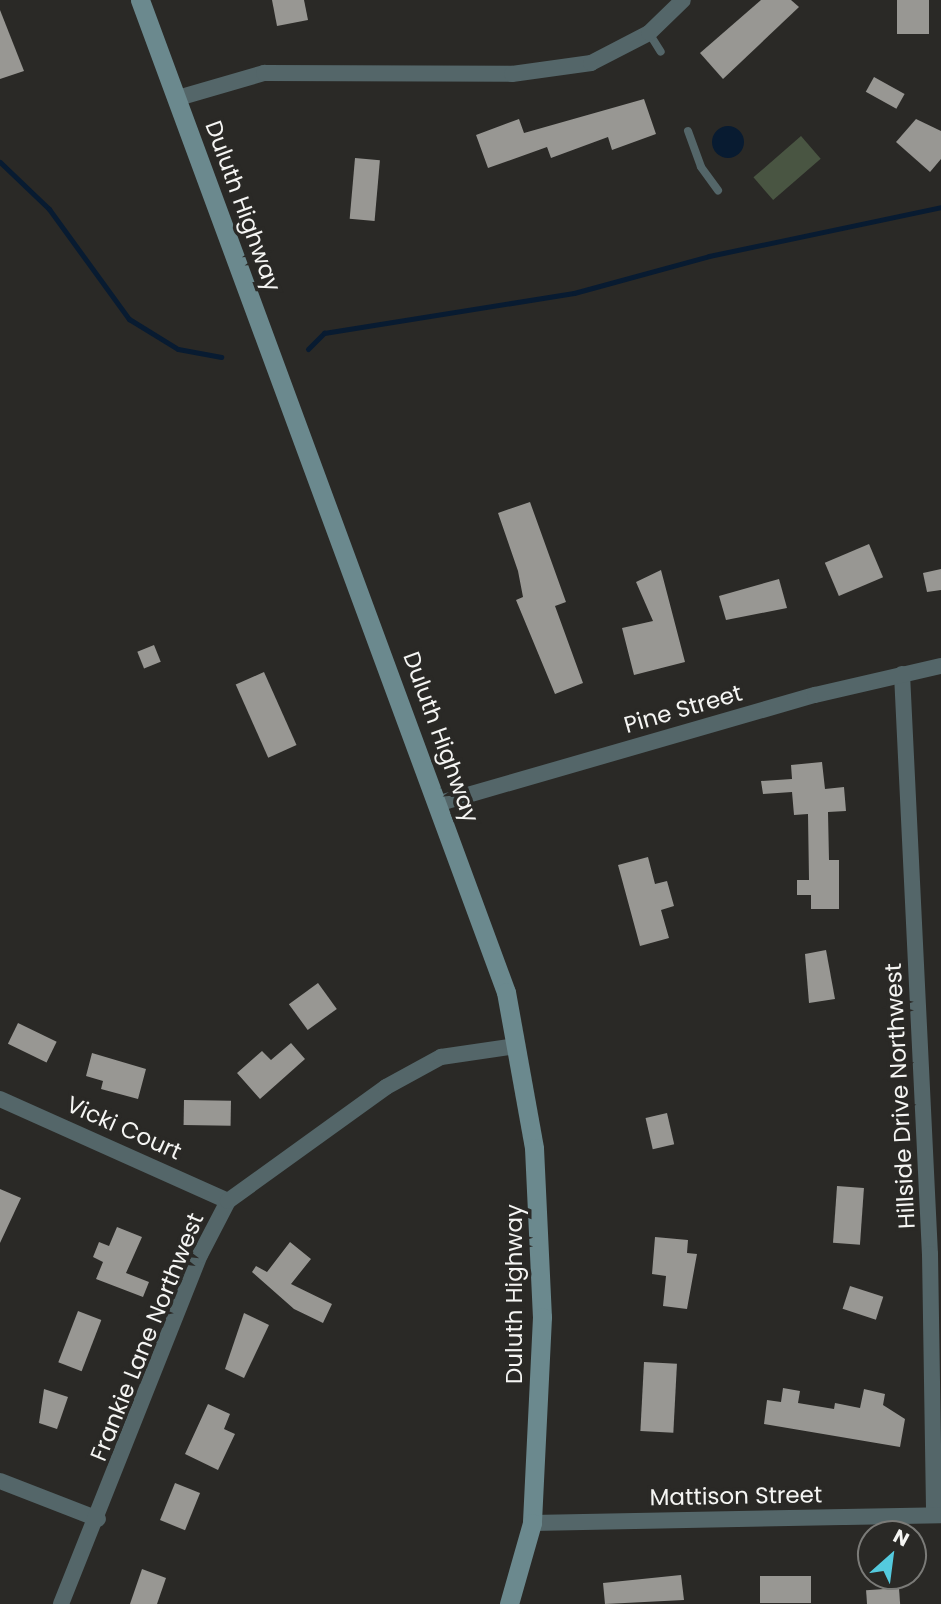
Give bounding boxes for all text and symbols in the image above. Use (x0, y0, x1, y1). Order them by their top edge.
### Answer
street label: Duluth Highway (199, 117, 287, 295)
street label: Duluth Highway (397, 648, 485, 826)
street label: Pine Street (621, 679, 745, 739)
street label: Hillside Drive Northwest (879, 962, 921, 1230)
street label: Vicki Court (62, 1090, 186, 1166)
street label: Duluth Highway (500, 1204, 528, 1384)
street label: Frankie Lane Northwest (85, 1209, 209, 1465)
street label: Mattison Street (649, 1481, 823, 1511)
north arrow (857, 1520, 927, 1590)
text: N (888, 1523, 914, 1553)

